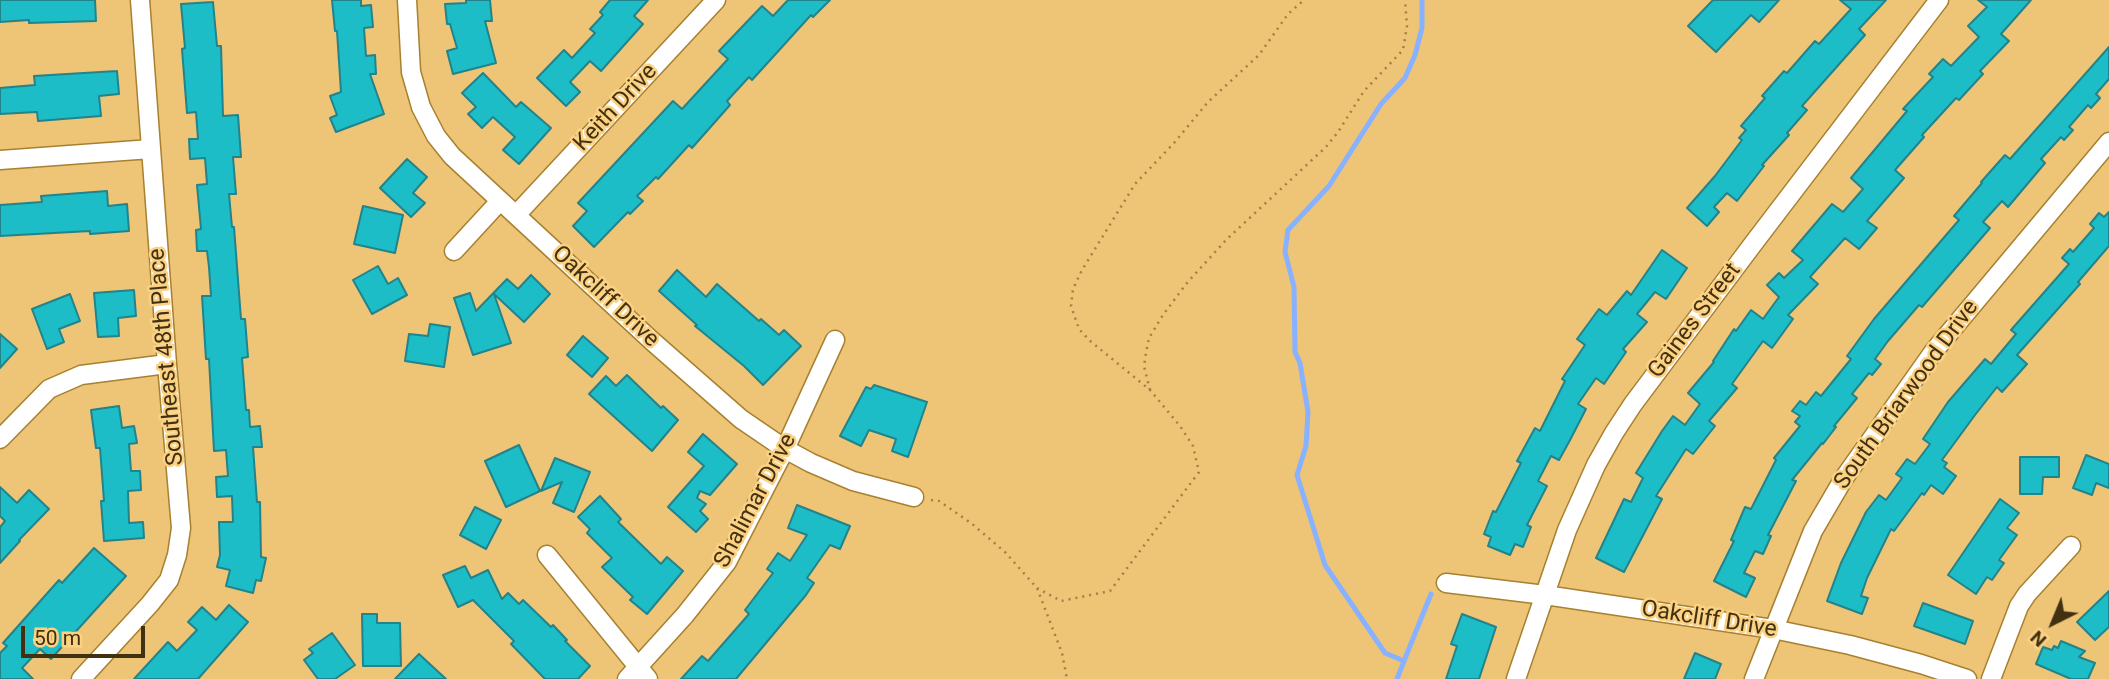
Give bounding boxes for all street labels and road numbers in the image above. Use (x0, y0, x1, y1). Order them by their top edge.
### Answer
street label: Keith Drive (569, 59, 663, 157)
street label: Oakcliff Drive (546, 240, 664, 354)
street label: Southeast 48th Place (144, 247, 190, 467)
street label: Gaines Street (1643, 258, 1747, 384)
street label: South Briarwood Drive (1829, 295, 1985, 495)
street label: Shalimar Drive (709, 429, 803, 573)
street label: Oakcliff Drive (1640, 596, 1778, 644)

